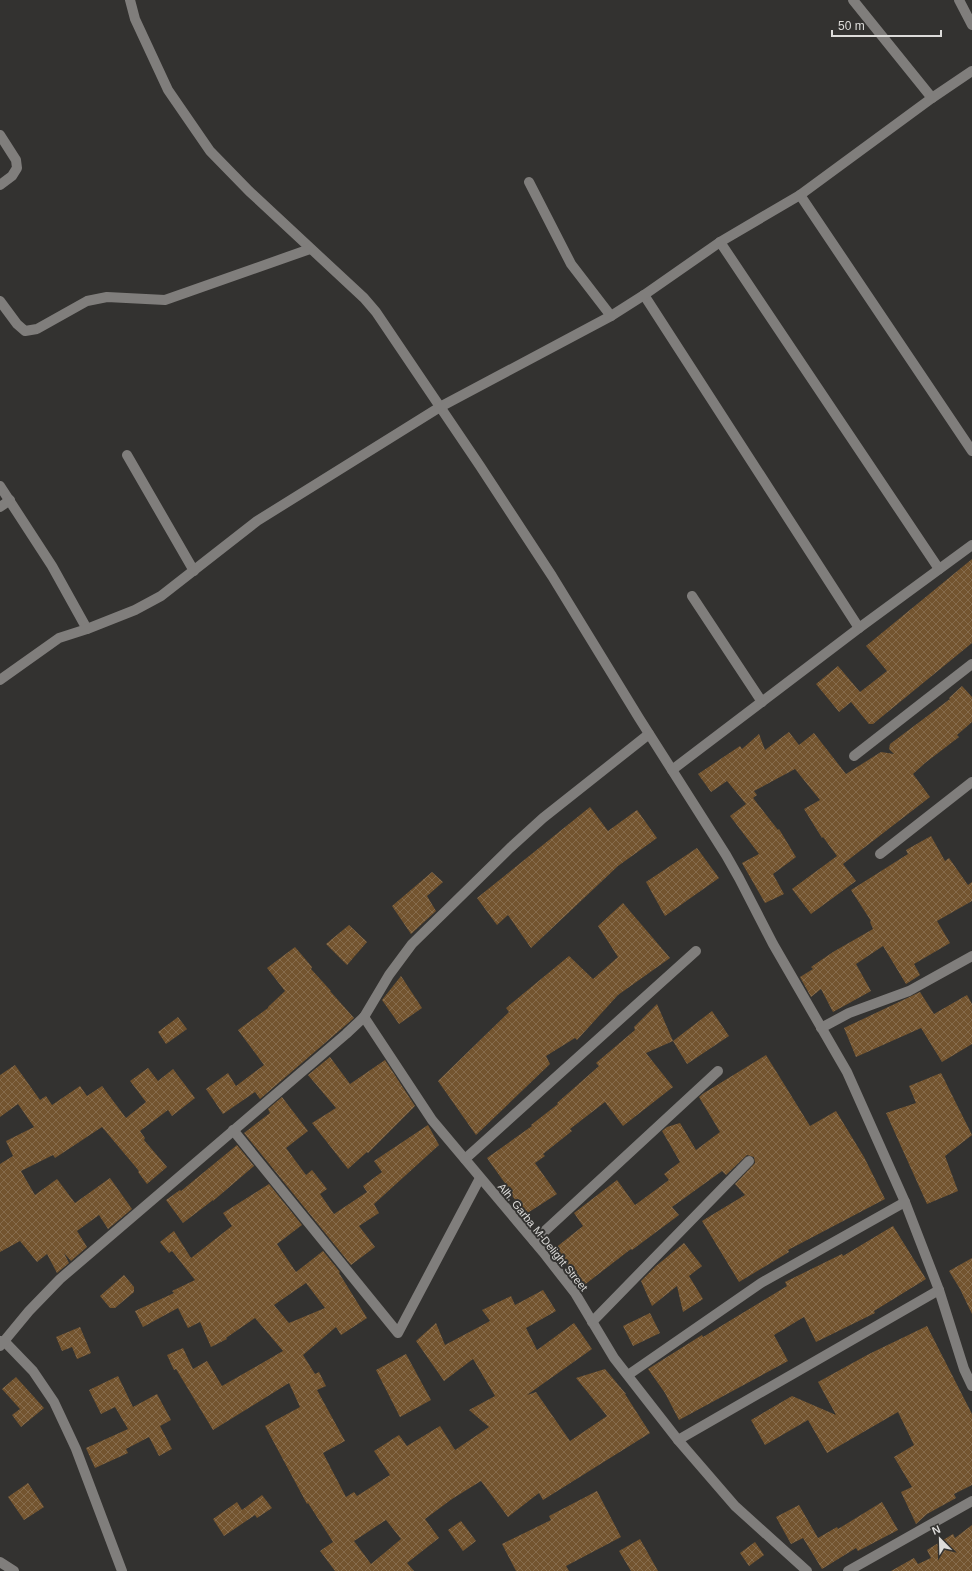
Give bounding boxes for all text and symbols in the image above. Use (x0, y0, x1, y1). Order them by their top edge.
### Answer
scale bar (832, 12, 941, 38)
text: 50 m (838, 19, 865, 33)
street label: Alh. Garba M-Delight Street (496, 1181, 590, 1293)
north arrow (920, 1519, 960, 1559)
text: N (930, 1523, 942, 1537)

